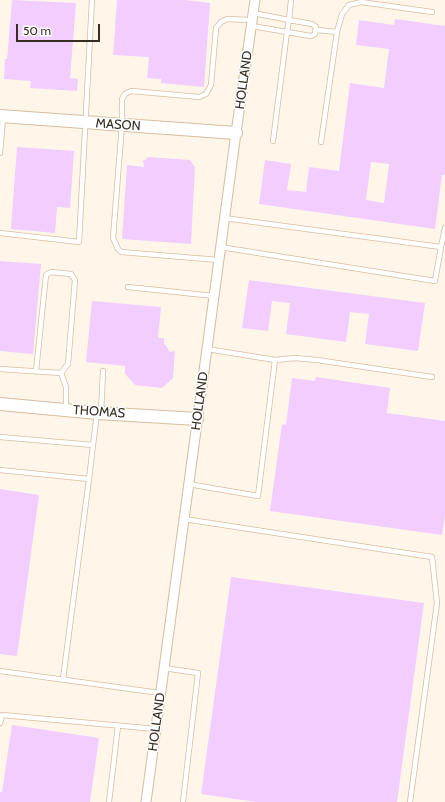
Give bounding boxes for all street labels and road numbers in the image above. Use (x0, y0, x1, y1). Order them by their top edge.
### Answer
street label: HOLLAND (232, 50, 256, 110)
street label: MASON (95, 116, 141, 134)
street label: HOLLAND (188, 371, 212, 431)
street label: THOMAS (72, 402, 126, 422)
street label: HOLLAND (145, 692, 169, 752)

